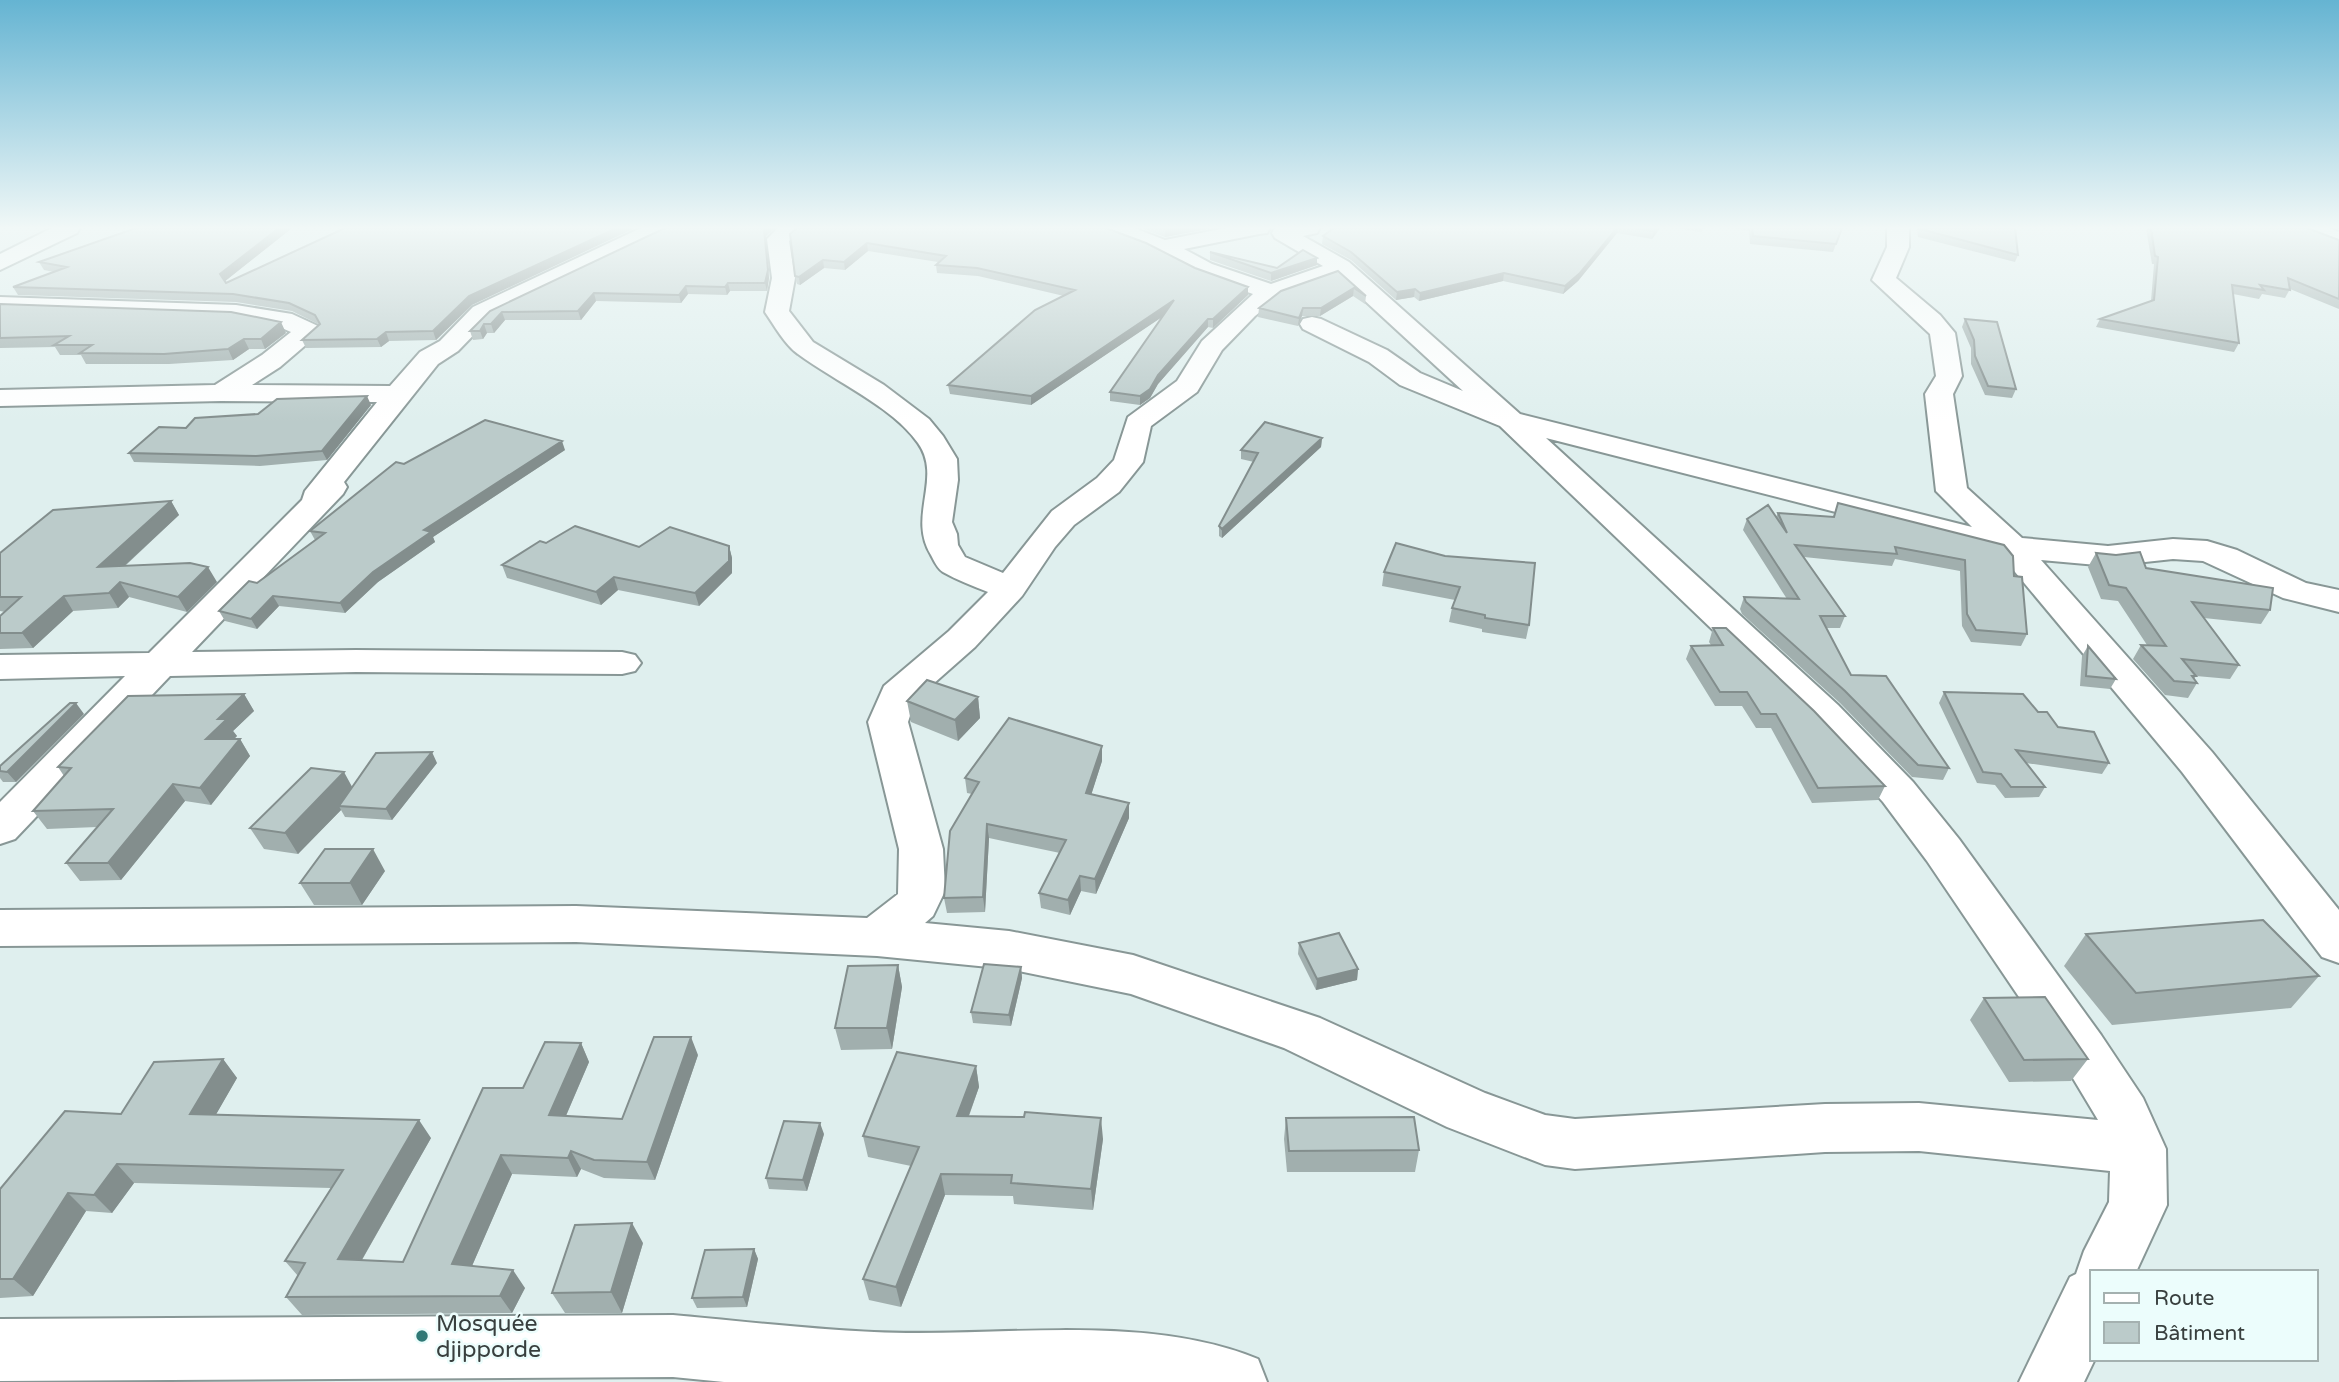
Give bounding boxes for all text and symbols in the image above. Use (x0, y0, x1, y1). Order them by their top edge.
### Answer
legend (2090, 1270, 2318, 1361)
text: Route (2154, 1286, 2214, 1311)
place label: Mosquée djipporde (436, 1310, 541, 1364)
text: Bâtiment (2154, 1321, 2245, 1346)
marker: Mosquée djipporde (414, 1328, 430, 1344)

